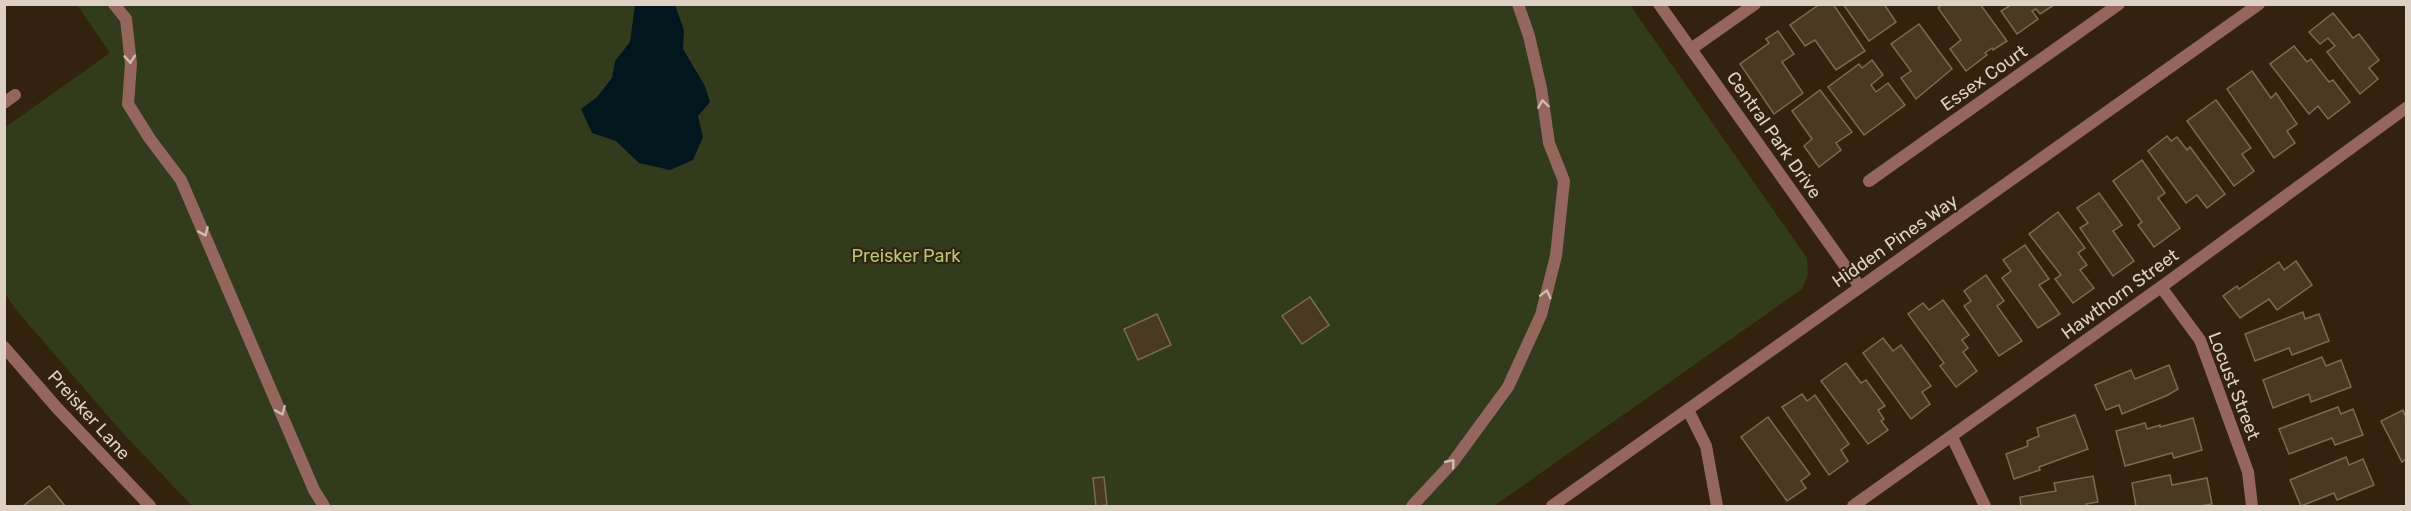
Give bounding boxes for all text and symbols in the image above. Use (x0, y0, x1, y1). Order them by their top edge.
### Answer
street label: Essex Court (1937, 40, 2031, 116)
one-way arrow (123, 54, 136, 63)
street label: Central Park Drive (1722, 67, 1826, 203)
one-way arrow (1537, 100, 1550, 110)
street label: Hidden Pines Way (1828, 190, 1962, 292)
one-way arrow (197, 225, 209, 236)
street label: Hawthorn Street (2057, 244, 2183, 344)
park label: Preisker Park (851, 245, 961, 267)
one-way arrow (1538, 290, 1551, 300)
street label: Locust Street (2203, 329, 2265, 443)
street label: Preisker Lane (43, 366, 135, 464)
one-way arrow (274, 404, 286, 415)
one-way arrow (1444, 459, 1455, 470)

